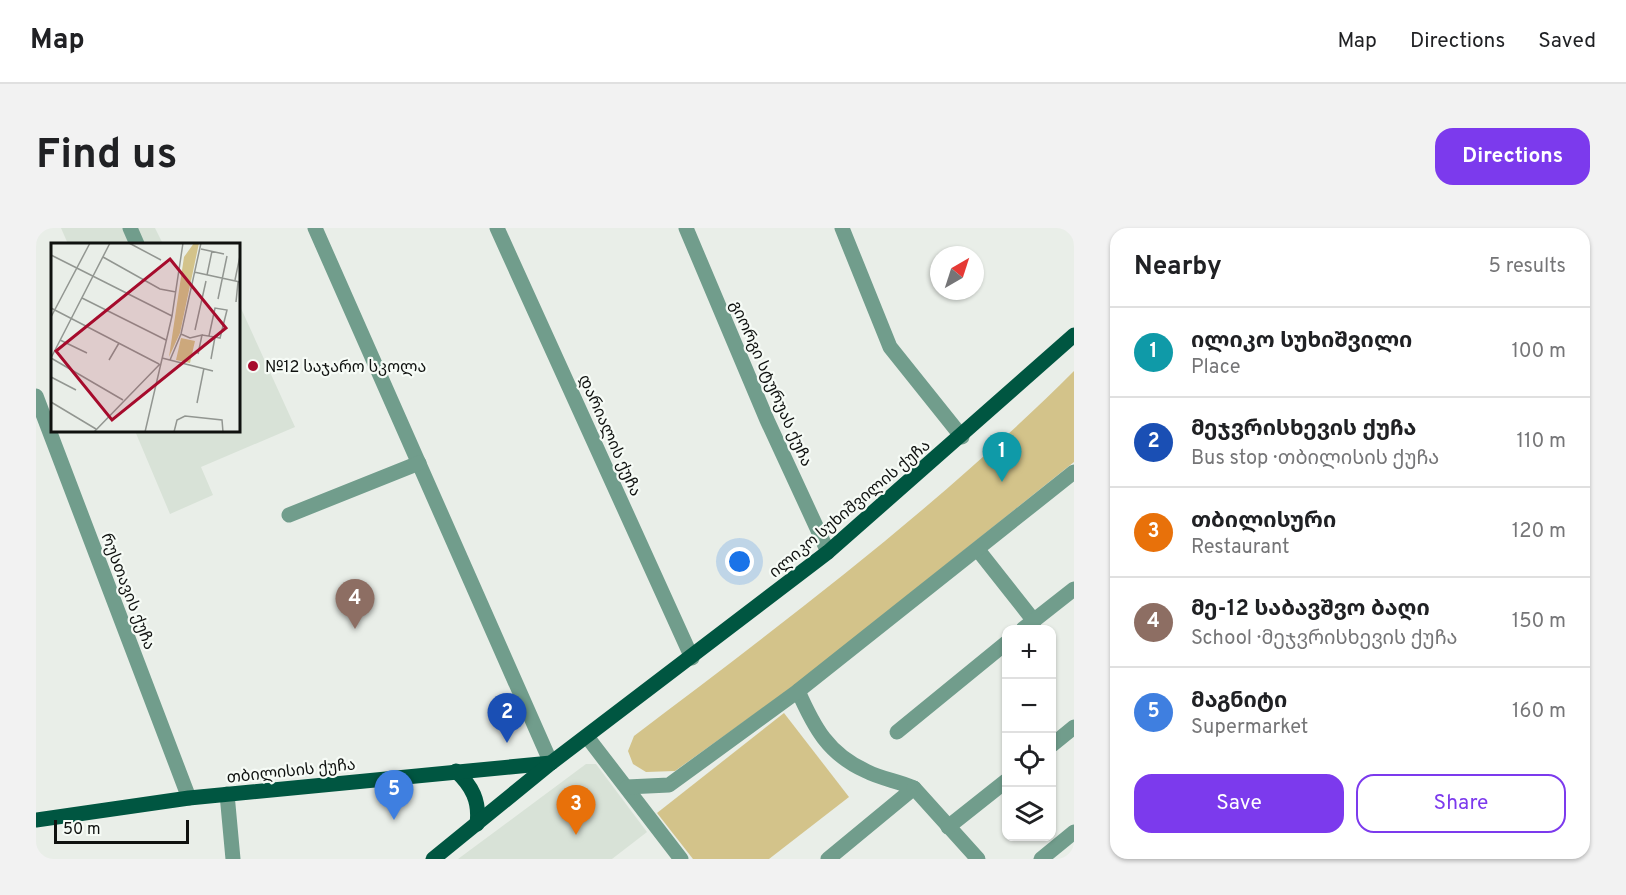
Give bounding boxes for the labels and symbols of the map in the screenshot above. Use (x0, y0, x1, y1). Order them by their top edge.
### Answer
inset map (51, 243, 240, 432)
north arrow (930, 246, 984, 300)
street label: გიორგი სტურუას ქუჩა (725, 298, 816, 470)
place label: №12 საჯარო სკოლა (265, 358, 426, 378)
marker: №12 საჯარო სკოლა (246, 359, 260, 373)
street label: დარიალის ქუჩა (573, 372, 645, 500)
pin: 1 (982, 432, 1022, 482)
street label: ილიკო სუხიშვილის ქუჩა (766, 436, 935, 583)
street label: რუსთავის ქუჩა (96, 530, 159, 653)
your location (725, 547, 754, 576)
pin: 4 (336, 580, 374, 629)
pin: 2 (488, 694, 526, 743)
street label: თბილისის ქუჩა (226, 755, 357, 789)
pin: 5 (374, 770, 414, 820)
pin: 3 (556, 786, 596, 835)
scale bar (54, 817, 189, 844)

